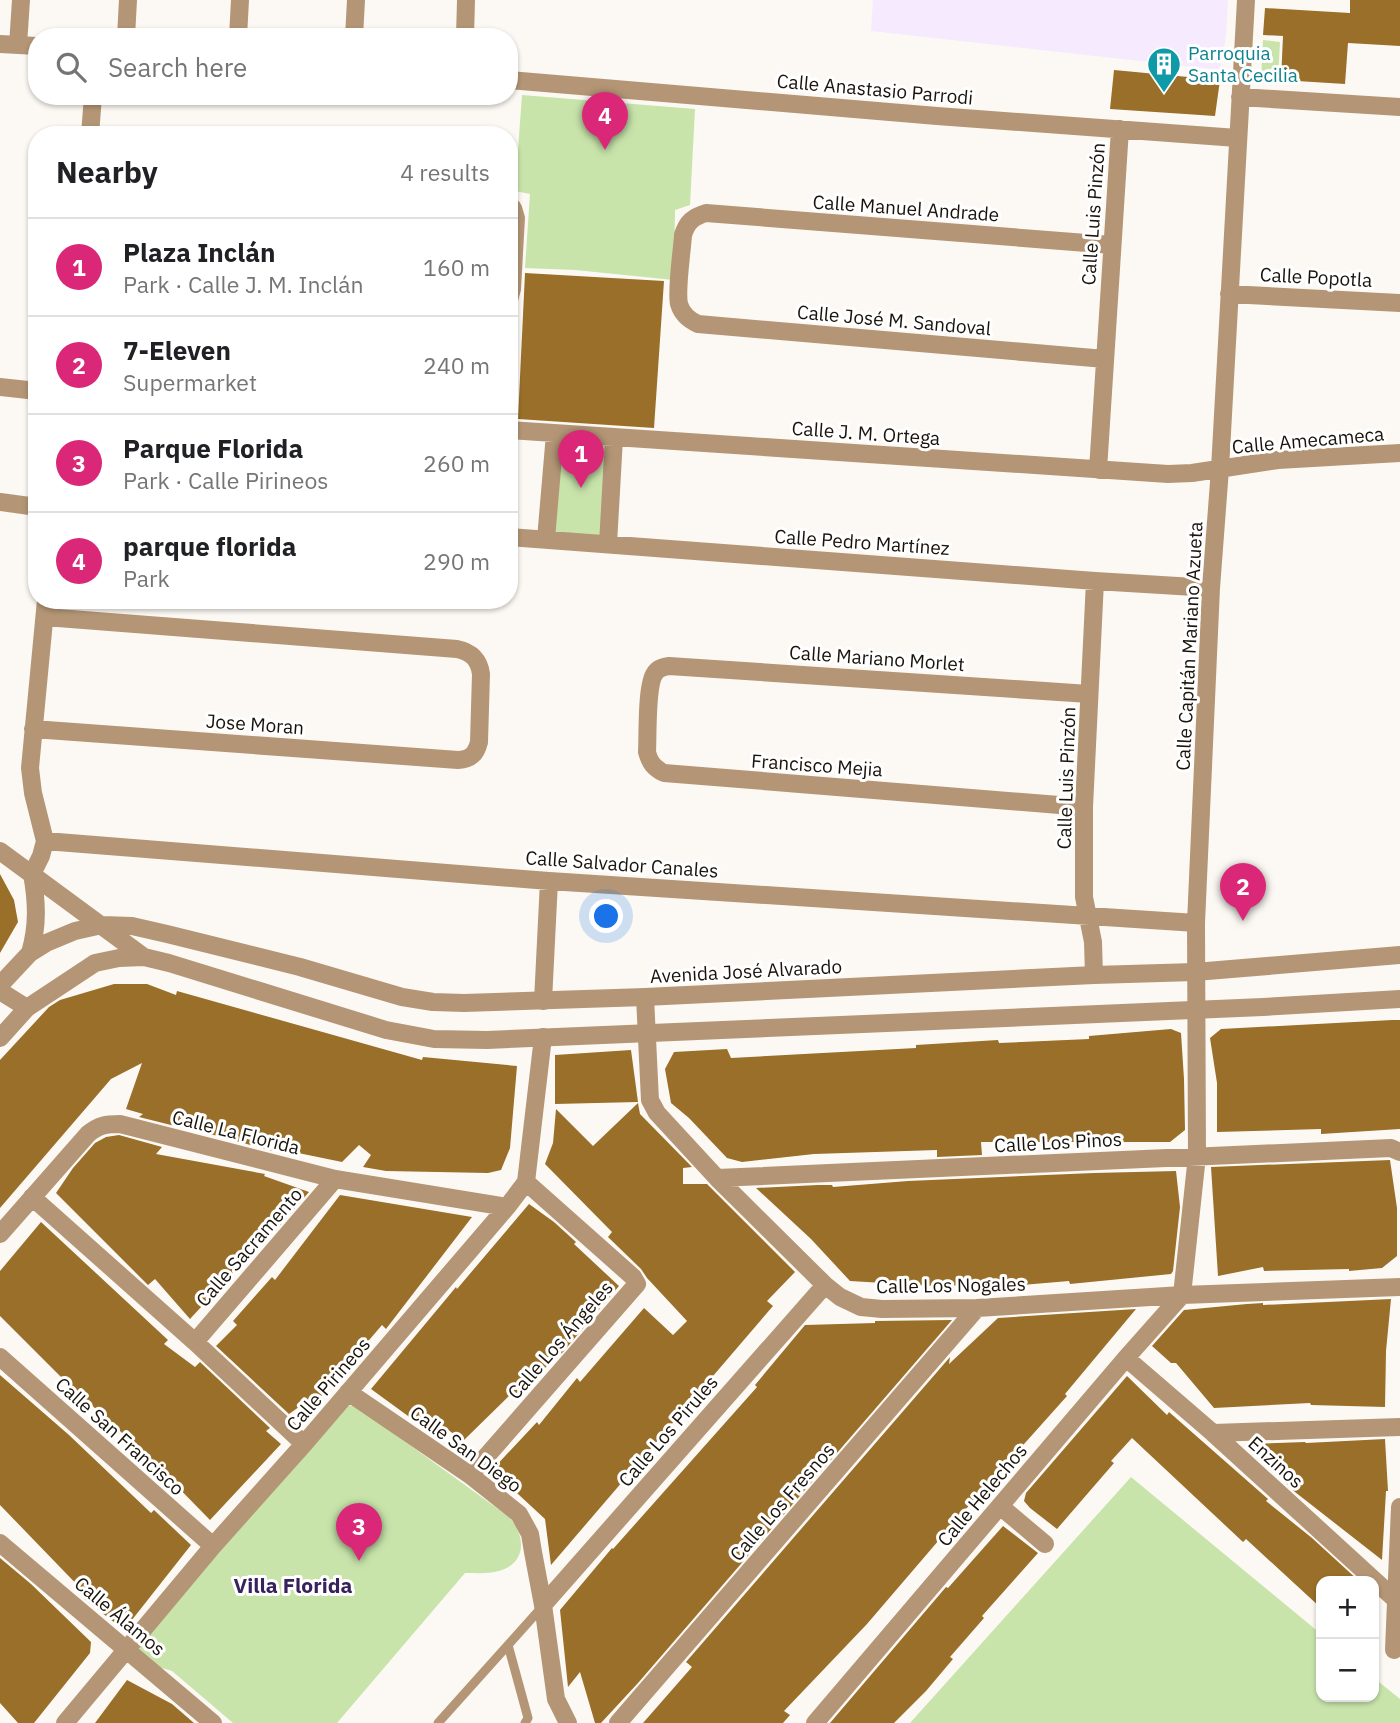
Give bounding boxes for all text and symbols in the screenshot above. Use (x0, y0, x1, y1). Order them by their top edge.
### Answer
search box (28, 28, 518, 105)
place label: Parroquia Santa Cecilia (1188, 41, 1298, 87)
building icon: Parroquia Santa Cecilia (1145, 45, 1183, 94)
icon: search (52, 48, 90, 86)
text: Search here (108, 50, 247, 84)
street label: Calle Anastasio Parrodi (776, 68, 974, 110)
pin: 4 (582, 92, 628, 150)
street label: Calle Luis Pinzón (1076, 142, 1110, 286)
text: Nearby (56, 152, 158, 191)
text: 4 results (400, 157, 490, 187)
street label: Calle Manuel Andrade (812, 190, 1000, 226)
text: Plaza Inclán (123, 235, 275, 269)
text: 1 (72, 252, 86, 282)
text: 160 m (423, 252, 490, 282)
street label: Calle Popotla (1259, 262, 1373, 292)
text: Park · Calle J. M. Inclán (123, 269, 364, 299)
street label: Calle José M. Sandoval (796, 300, 992, 340)
text: 7-Eleven (123, 333, 231, 367)
text: 2 (72, 350, 86, 380)
text: 240 m (423, 350, 490, 380)
text: Supermarket (123, 367, 257, 397)
street label: Calle J. M. Ortega (791, 416, 941, 450)
street label: Calle Amecameca (1231, 421, 1385, 459)
pin: 1 (558, 430, 604, 488)
text: Parque Florida (123, 431, 303, 465)
text: 3 (72, 448, 86, 478)
text: 260 m (423, 448, 490, 478)
text: Park · Calle Pirineos (123, 465, 329, 495)
street label: Calle Capitán Mariano Azueta (1170, 521, 1208, 771)
street label: Calle Pedro Martínez (774, 524, 951, 560)
text: parque florida (123, 529, 297, 563)
text: 4 (72, 546, 86, 576)
text: 290 m (423, 546, 490, 576)
text: Park (123, 563, 170, 593)
street label: Calle Mariano Morlet (788, 640, 966, 676)
street label: Calle Luis Pinzón (1052, 706, 1080, 850)
street label: Jose Moran (205, 709, 305, 739)
street label: Francisco Mejia (750, 748, 884, 782)
street label: Calle Salvador Canales (525, 845, 719, 883)
pin: 2 (1220, 863, 1266, 921)
your location (589, 899, 623, 933)
street label: Avenida José Alvarado (649, 954, 843, 988)
street label: Calle La Florida (170, 1105, 302, 1159)
street label: Calle Los Pinos (994, 1127, 1122, 1157)
street label: Calle Sacramento (191, 1183, 307, 1311)
street label: Calle Los Nogales (876, 1272, 1026, 1298)
street label: Calle Los Ángeles (502, 1276, 618, 1404)
street label: Calle Pirineos (281, 1332, 375, 1436)
street label: Calle Los Pirules (613, 1370, 723, 1492)
street label: Calle San Francisco (51, 1372, 189, 1500)
street label: Calle San Diego (406, 1400, 526, 1498)
street label: Enzinos (1243, 1431, 1309, 1493)
street label: Calle Los Fresnos (724, 1438, 840, 1566)
street label: Calle Helechos (932, 1439, 1032, 1551)
pin: 3 (336, 1503, 382, 1561)
street label: Calle Álamos (70, 1571, 170, 1661)
district label: Villa Florida (234, 1571, 352, 1599)
map controls (1316, 1576, 1379, 1702)
button: + (1316, 1576, 1379, 1639)
button: − (1316, 1639, 1379, 1702)

